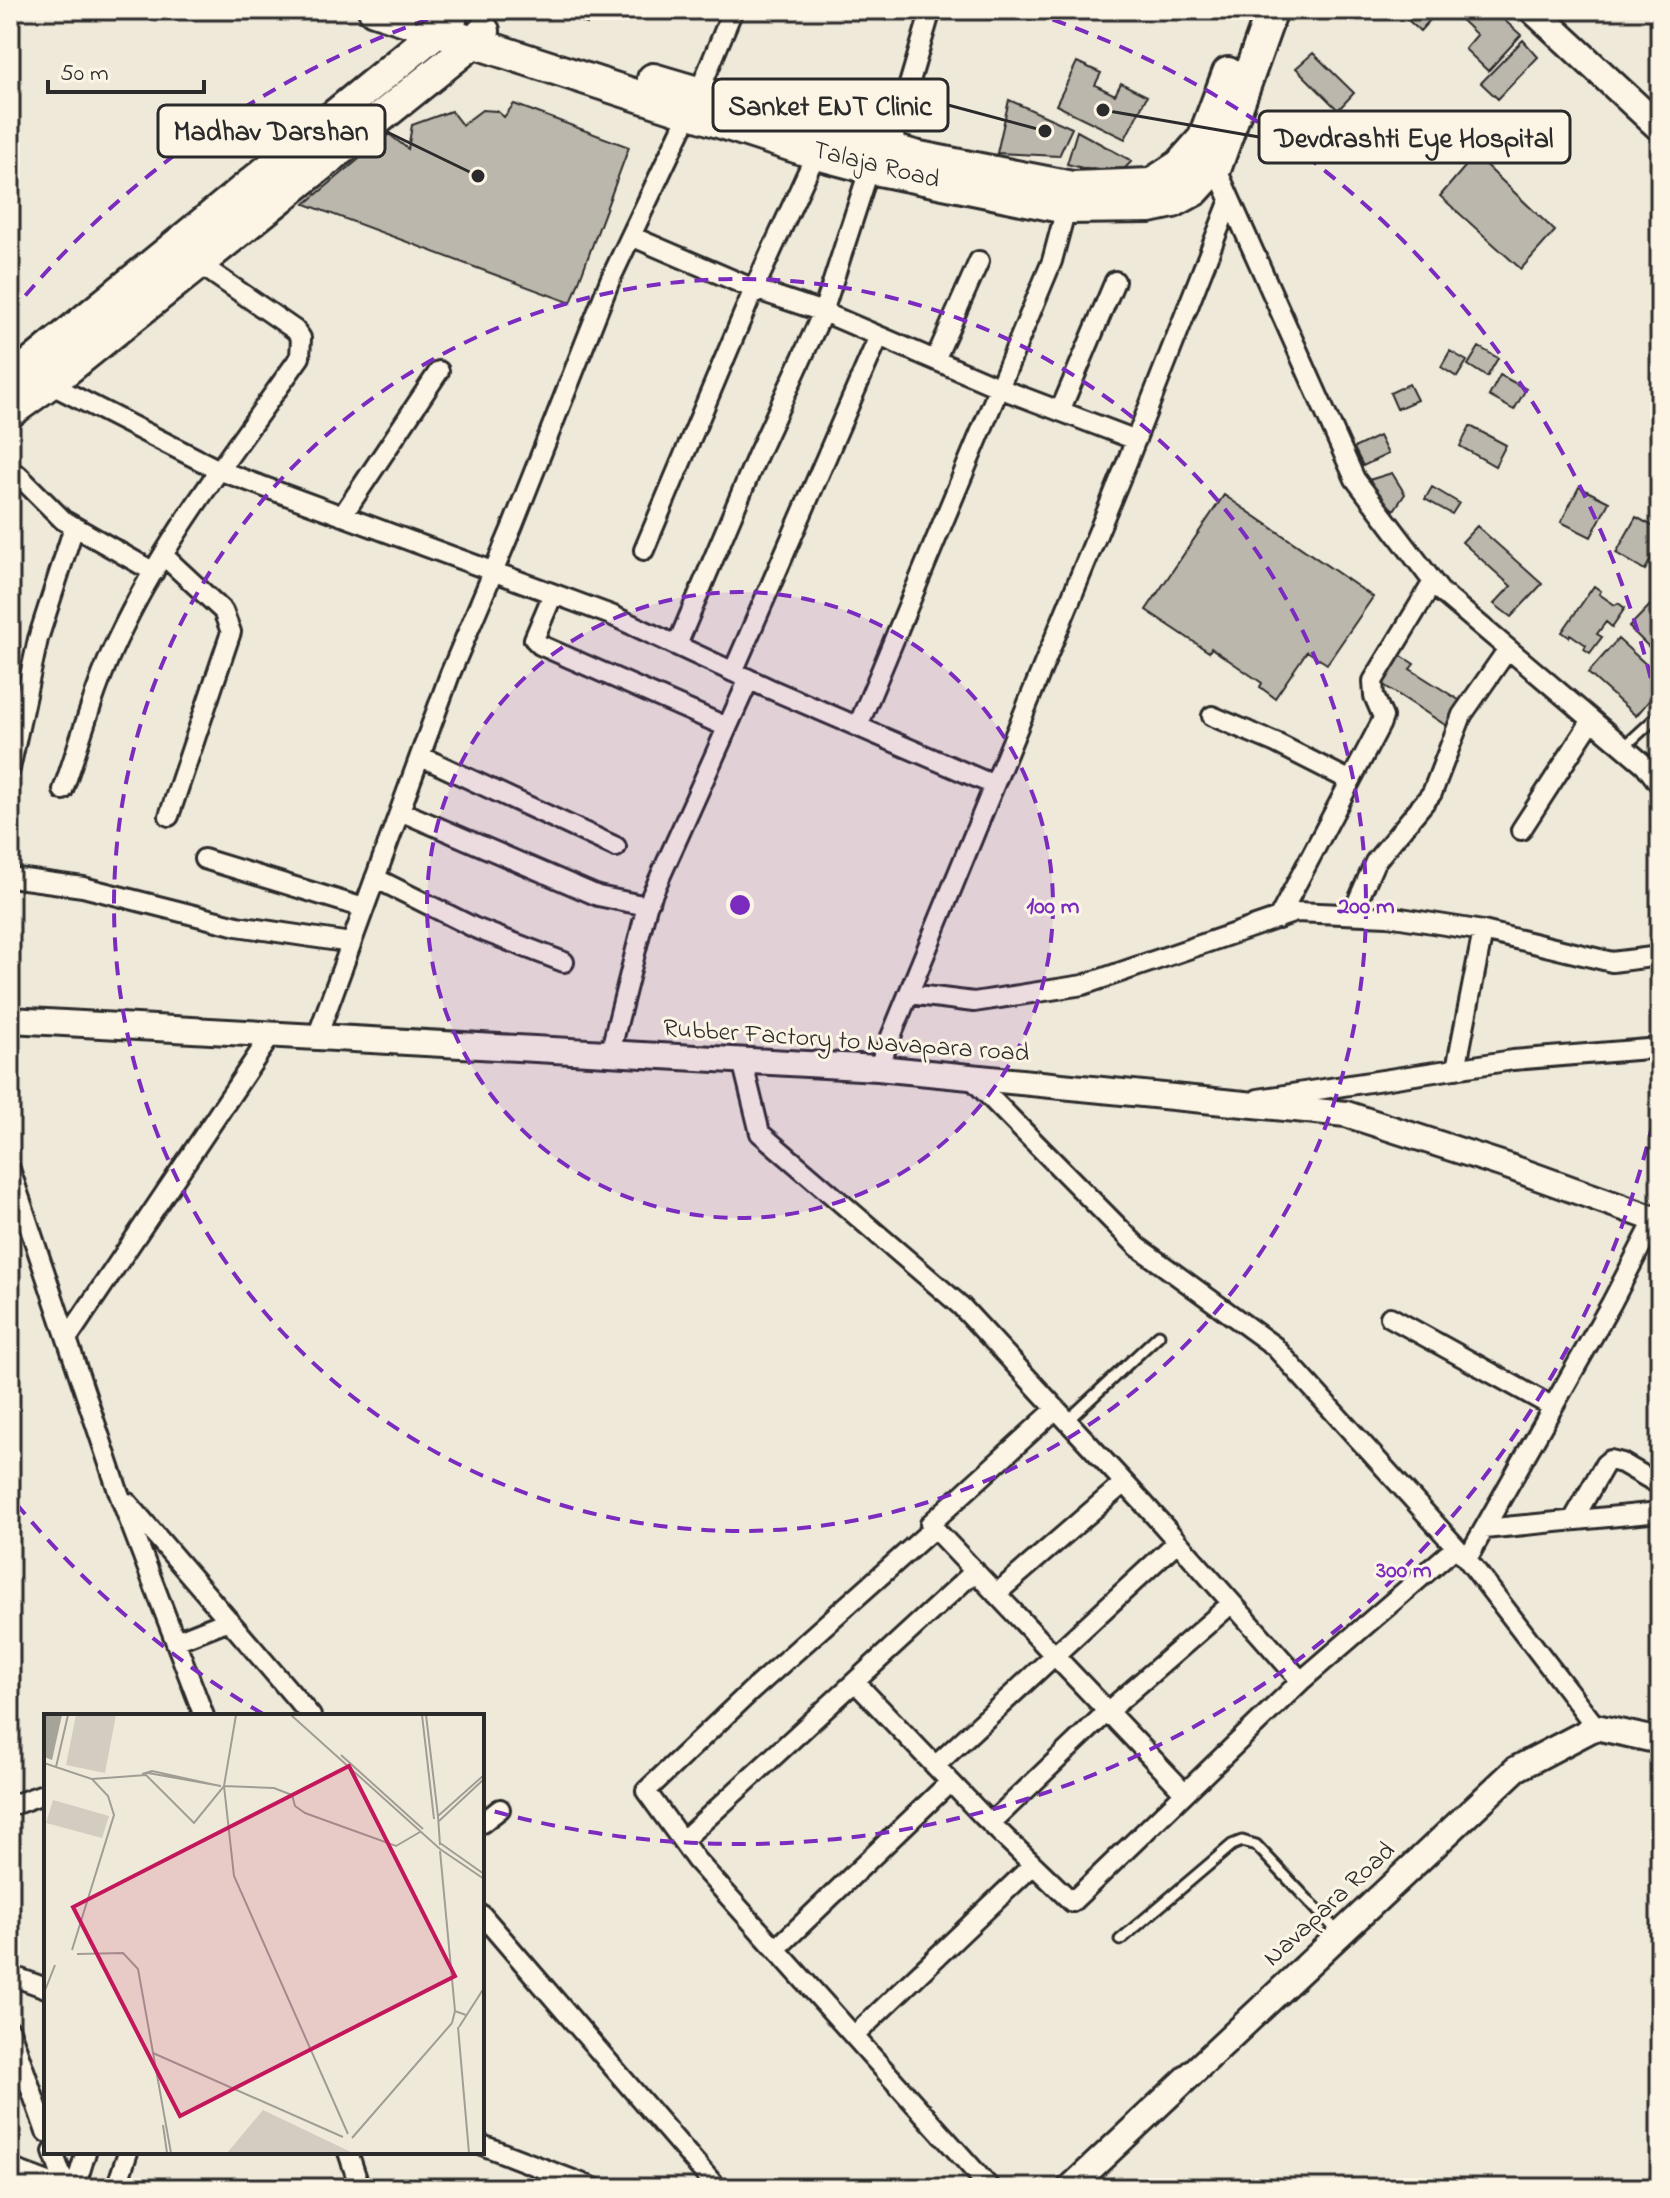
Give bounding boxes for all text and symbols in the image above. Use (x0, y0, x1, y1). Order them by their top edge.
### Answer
scale bar (48, 44, 204, 94)
text: 50 m (60, 57, 109, 92)
callout: Sanket ENT Clinic (713, 79, 948, 131)
text: Sanket ENT Clinic (728, 88, 932, 129)
callout: Madhav Darshan (158, 105, 385, 157)
callout: Devdrashti Eye Hospital (1259, 111, 1570, 163)
text: Madhav Darshan (174, 113, 369, 154)
text: Devdrashti Eye Hospital (1272, 120, 1554, 161)
street label: Talaja Road (809, 132, 944, 200)
text: 100 m (1027, 890, 1080, 925)
text: 200 m (1336, 890, 1395, 925)
centre of rings (726, 891, 754, 919)
street label: Rubber Factory to Navapara road (662, 1010, 1031, 1074)
text: 300 m (1375, 1554, 1432, 1589)
inset map (44, 1714, 484, 2154)
street label: Navapara Road (1255, 1833, 1405, 1977)

